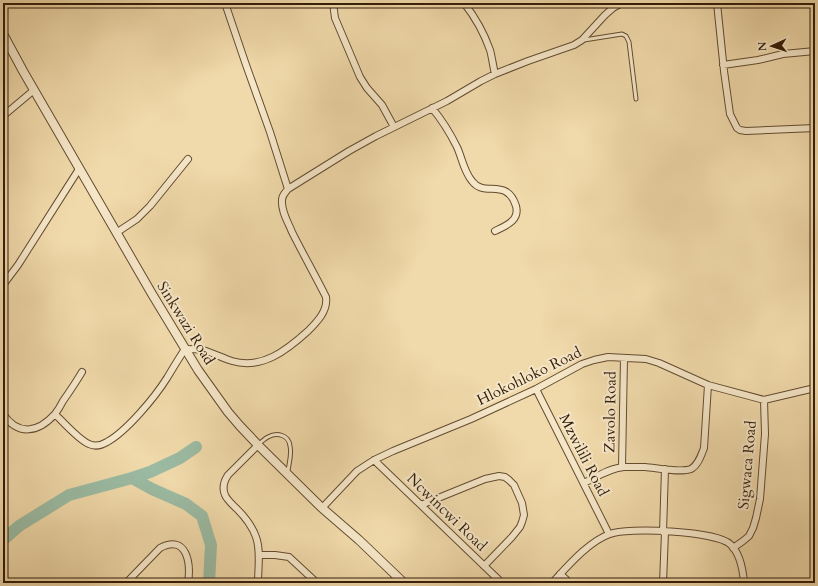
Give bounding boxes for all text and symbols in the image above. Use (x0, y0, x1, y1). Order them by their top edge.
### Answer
north arrow (752, 26, 792, 66)
text: N (755, 41, 770, 52)
street label: Sinkwazi Road (152, 278, 220, 368)
street label: Hlokohloko Road (473, 342, 585, 410)
street label: Zavolo Road (599, 371, 621, 453)
street label: Mzwilili Road (555, 410, 613, 500)
street label: Sigwaca Road (733, 420, 761, 510)
street label: Ncwincwi Road (402, 469, 492, 555)

